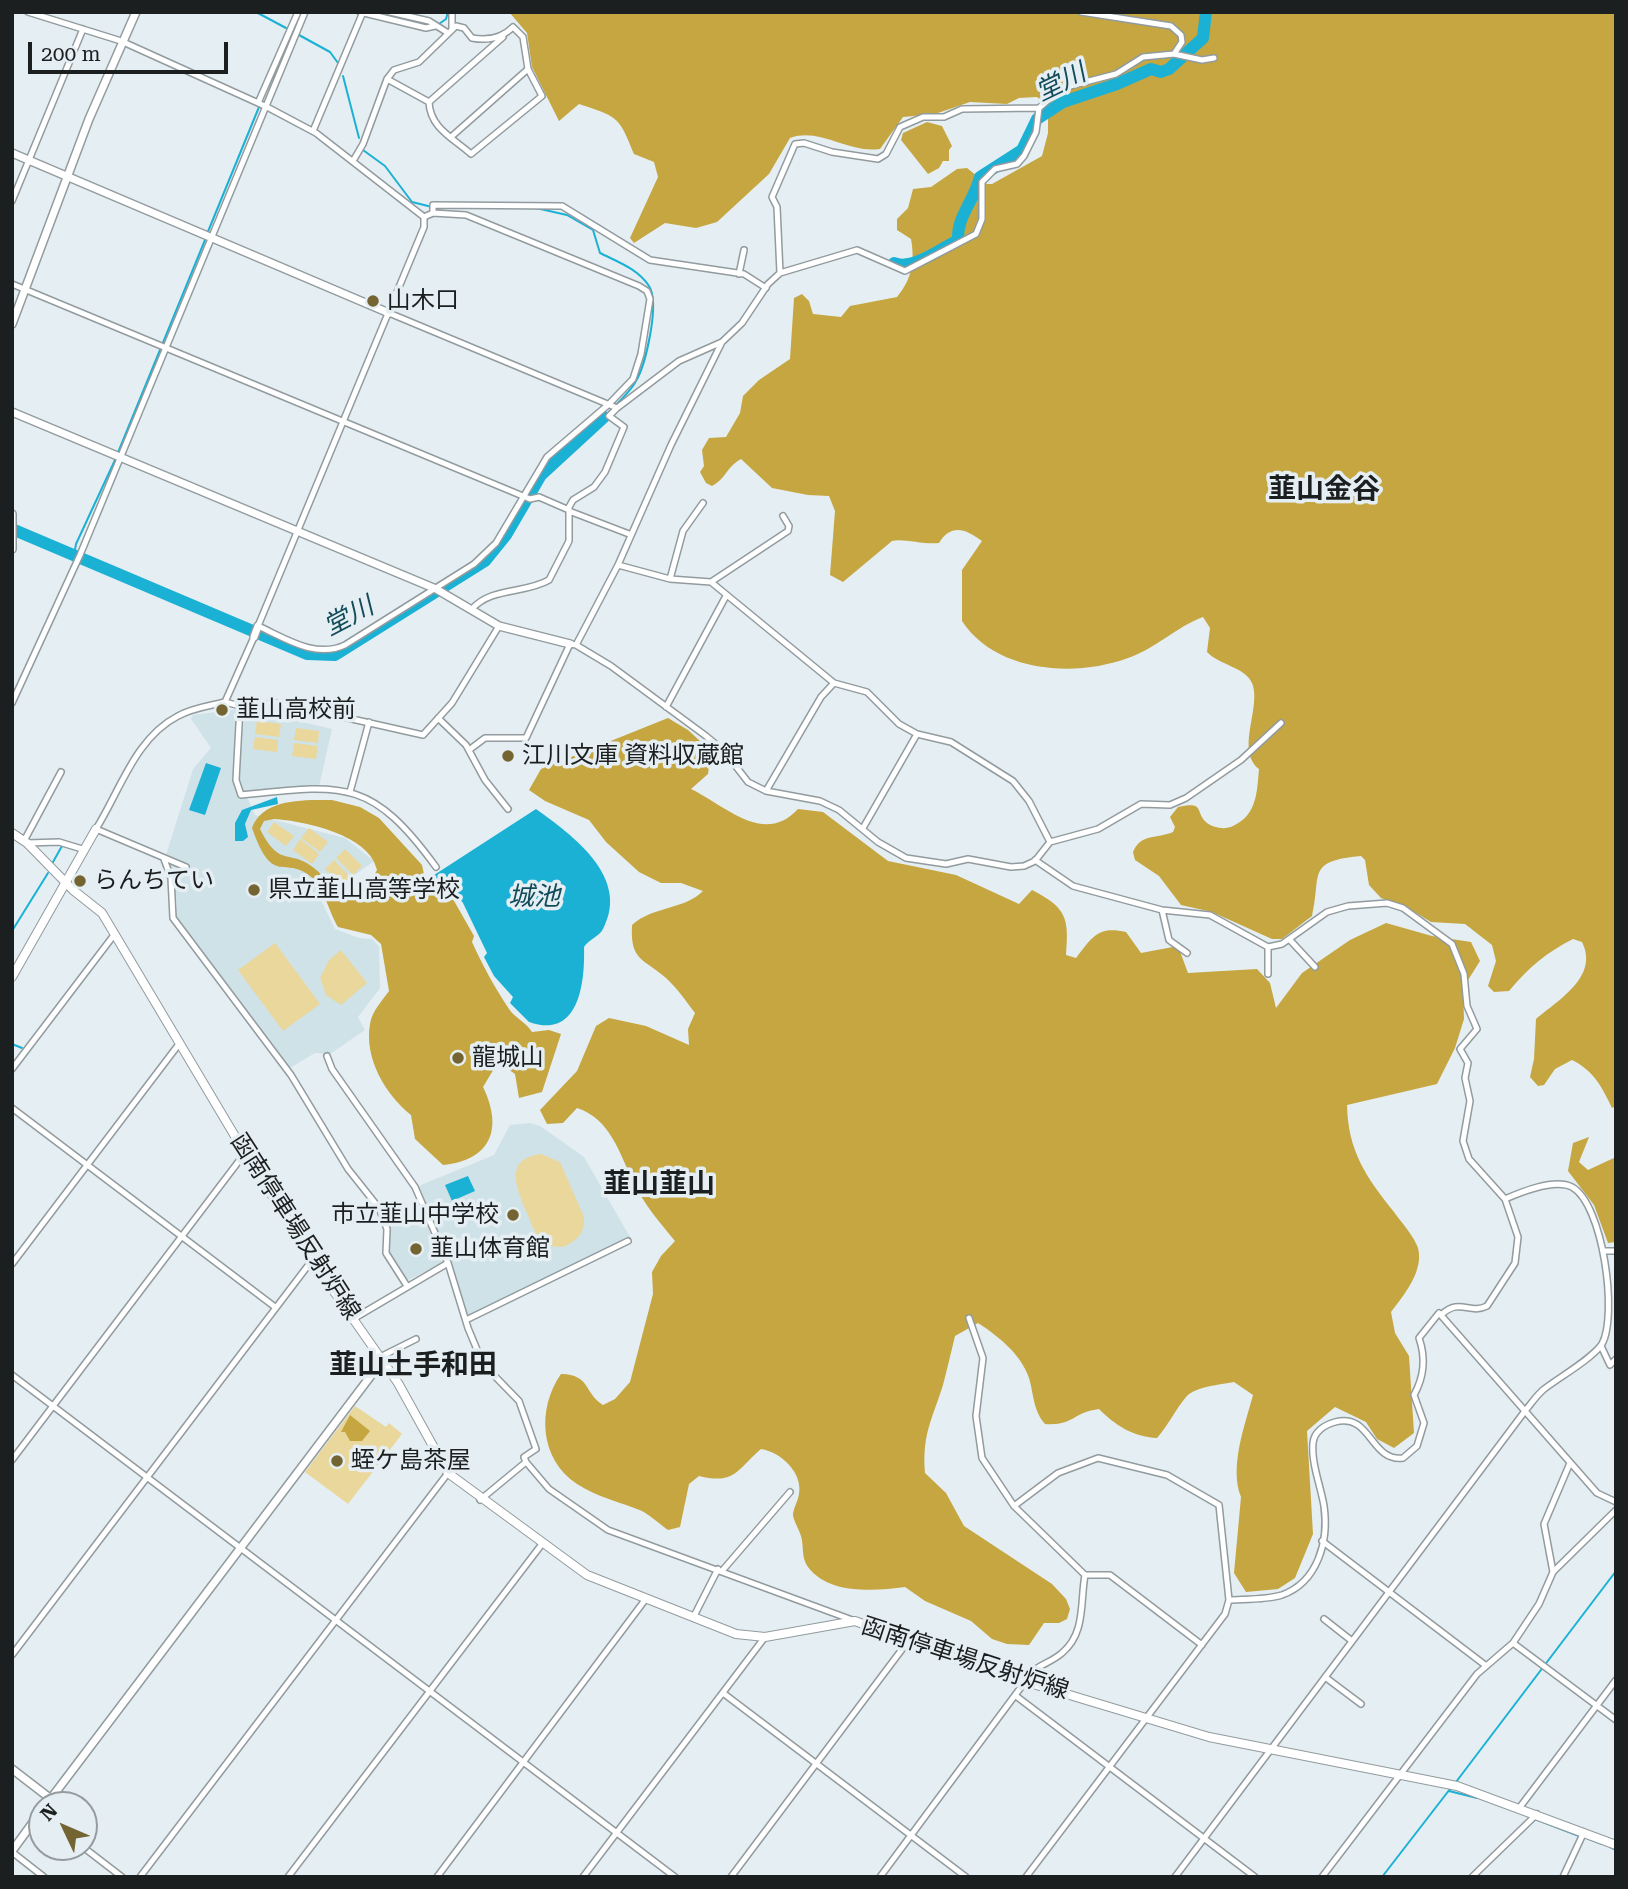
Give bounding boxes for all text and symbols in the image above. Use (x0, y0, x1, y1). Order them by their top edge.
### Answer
scale bar (32, 28, 231, 72)
text: 200 m (41, 42, 101, 66)
water label: 堂川 (1031, 58, 1091, 108)
place label: 山木口 (387, 287, 459, 315)
marker: 山木口 (365, 293, 381, 309)
district label: 韮山金谷 (1268, 473, 1380, 507)
water label: 堂川 (319, 591, 379, 643)
place label: 韮山高校前 (236, 696, 356, 724)
marker: 韮山高校前 (214, 702, 230, 718)
place label: 江川文庫 資料収蔵館 (522, 742, 744, 770)
marker: 江川文庫 資料収蔵館 (500, 748, 516, 764)
place label: らんちてい (94, 867, 214, 895)
marker: らんちてい (72, 873, 88, 889)
place label: 県立韮山高等学校 (268, 876, 460, 904)
water label: 城池 (508, 881, 560, 913)
marker: 県立韮山高等学校 (246, 882, 262, 898)
place label: 龍城山 (472, 1044, 544, 1072)
marker: 龍城山 (450, 1050, 466, 1066)
street label: 函南停車場反射炉線 (224, 1129, 366, 1325)
district label: 韮山韮山 (603, 1168, 715, 1202)
place label: 市立韮山中学校 (331, 1201, 499, 1229)
marker: 市立韮山中学校 (505, 1207, 521, 1223)
place label: 韮山体育館 (430, 1235, 550, 1263)
marker: 韮山体育館 (408, 1241, 424, 1257)
district label: 韮山土手和田 (329, 1349, 497, 1383)
place label: 蛭ケ島茶屋 (351, 1447, 471, 1475)
marker: 蛭ケ島茶屋 (329, 1453, 345, 1469)
street label: 函南停車場反射炉線 (858, 1612, 1072, 1706)
north arrow (28, 1791, 98, 1861)
text: N (36, 1799, 62, 1826)

